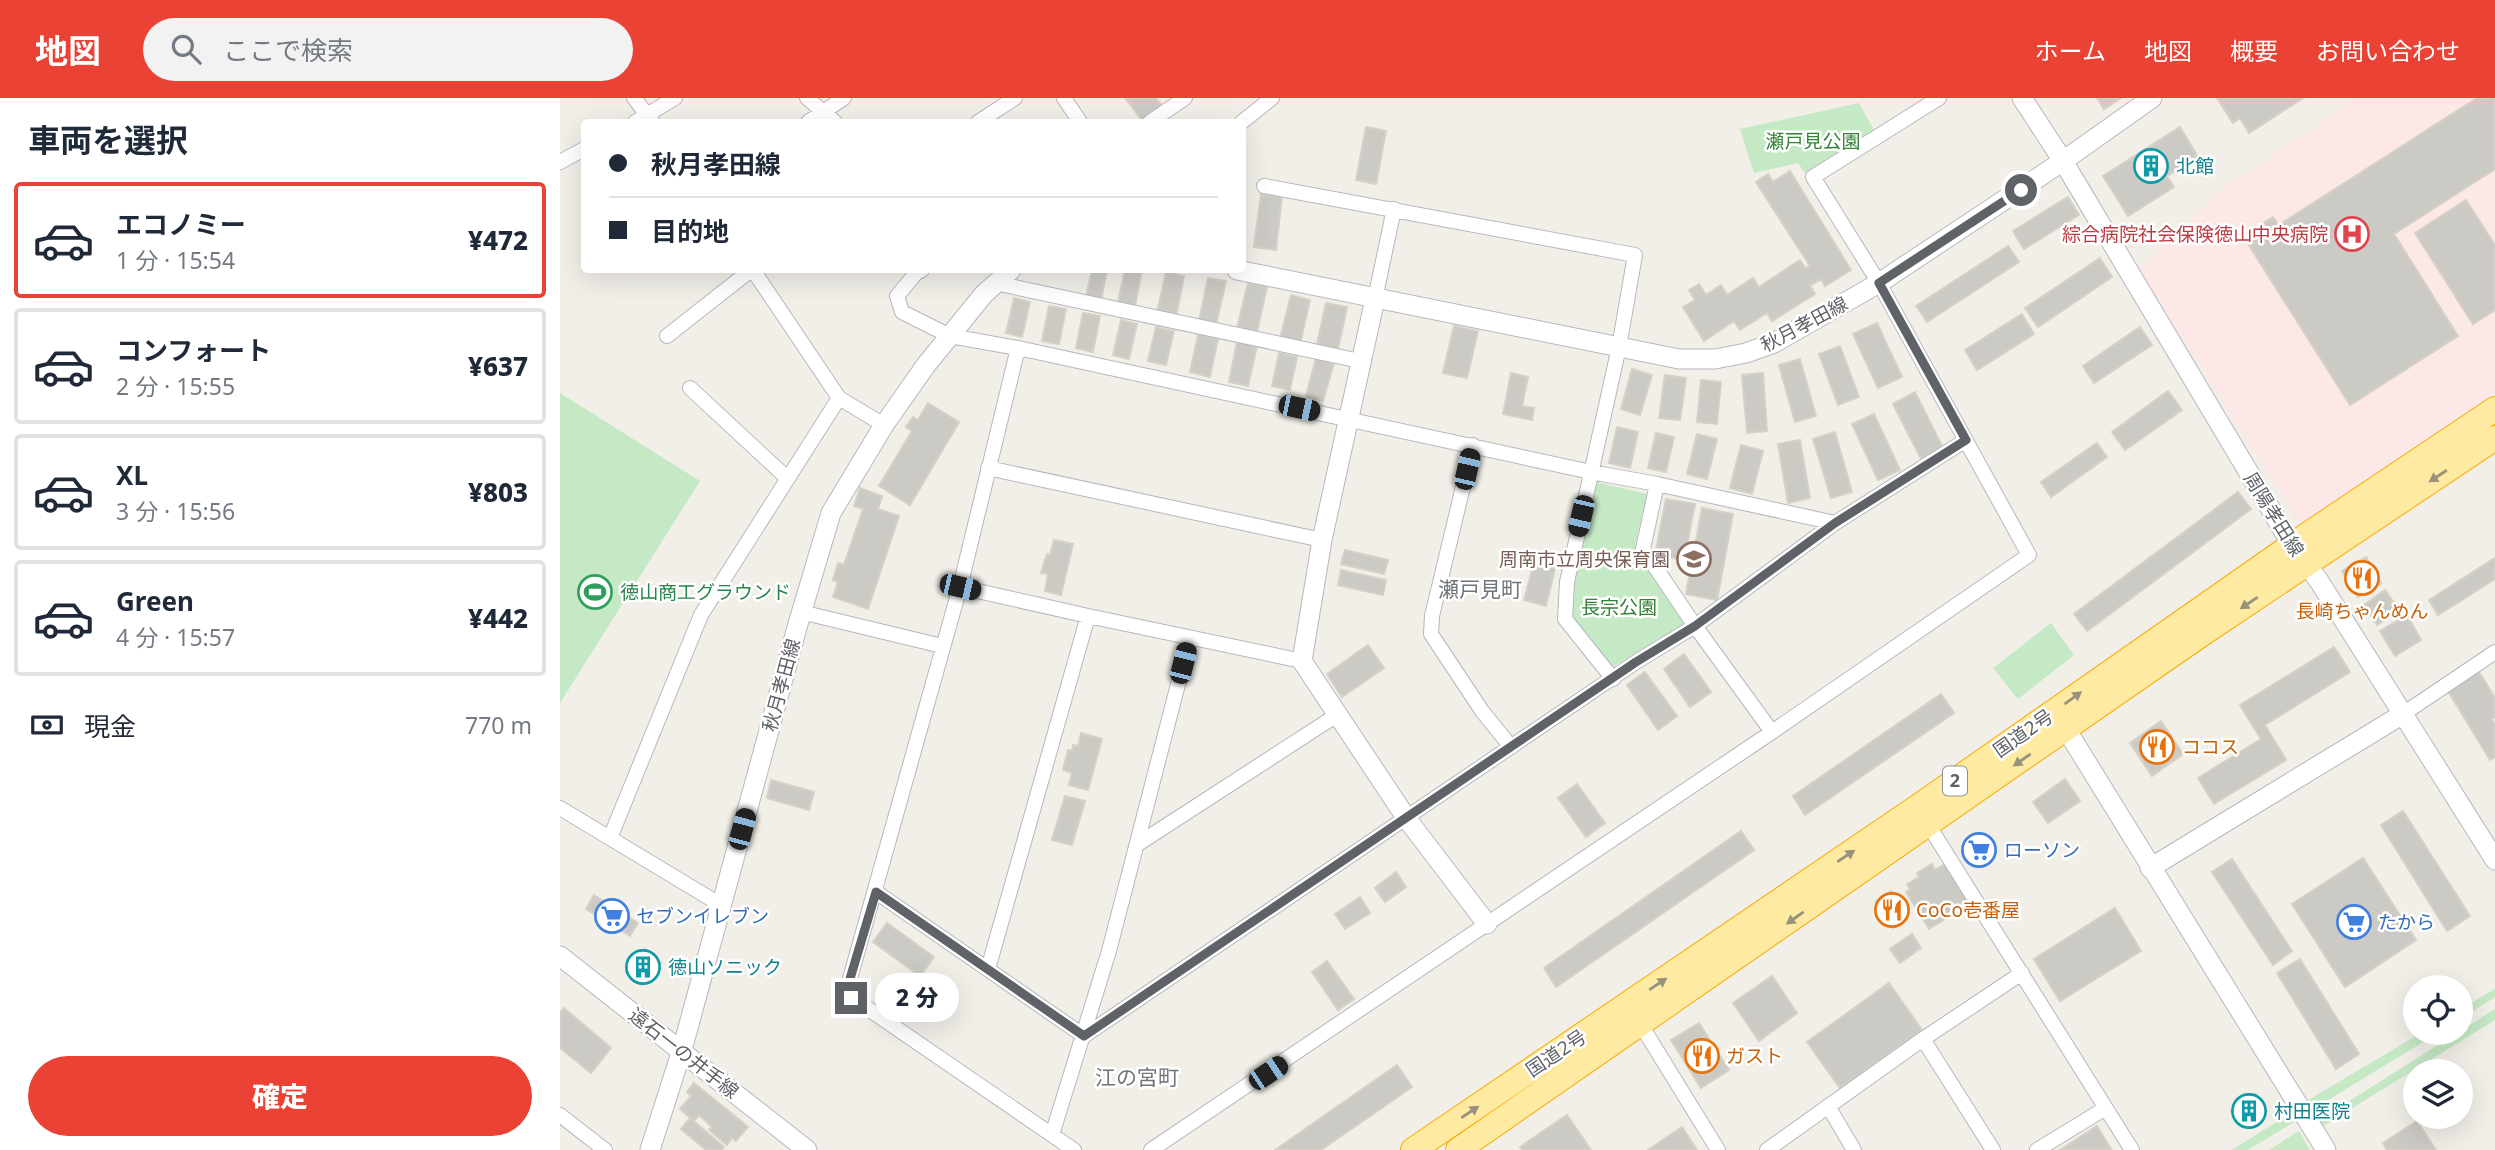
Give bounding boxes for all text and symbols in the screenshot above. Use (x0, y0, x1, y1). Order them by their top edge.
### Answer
search box (143, 18, 633, 81)
text: 地図 (35, 28, 101, 73)
icon: search (167, 30, 205, 68)
text: ここで検索 (223, 32, 353, 68)
text: ホーム (2035, 34, 2106, 67)
text: 地図 (2144, 34, 2192, 67)
text: 概要 (2230, 34, 2278, 67)
text: お問い合わせ (2316, 34, 2460, 67)
text: 車両を選択 (28, 118, 188, 161)
park label: 瀬戸見公園 (1765, 128, 1861, 154)
text: 秋月孝田線 (651, 146, 781, 182)
building icon: 北館 (2132, 147, 2170, 185)
place label: 北館 (2176, 153, 2214, 179)
route start (2005, 174, 2037, 206)
text: エコノミー (116, 206, 246, 242)
icon: car (32, 209, 95, 272)
text: 目的地 (651, 213, 729, 249)
hospital icon: 綜合病院社会保険徳山中央病院 (2333, 215, 2371, 253)
place label: 綜合病院社会保険徳山中央病院 (2062, 221, 2328, 247)
text: ¥472 (468, 222, 528, 258)
text: 1 分 · 15:54 (116, 244, 235, 276)
street label: 秋月孝田線 (1756, 290, 1852, 358)
text: コンフォート (116, 332, 271, 368)
icon: car (32, 335, 95, 398)
text: ¥637 (468, 348, 528, 384)
text: 2 分 · 15:55 (116, 370, 235, 402)
car (1277, 393, 1322, 423)
car (1453, 446, 1482, 492)
text: XL (116, 457, 148, 493)
icon: car (32, 461, 95, 524)
street label: 周陽孝田線 (2238, 467, 2310, 561)
one-way arrow (2429, 469, 2447, 483)
text: ¥803 (468, 474, 528, 510)
car (1567, 493, 1596, 539)
text: 3 分 · 15:56 (116, 495, 235, 527)
school or university icon: 周南市立周央保育園 (1675, 540, 1713, 578)
place label: 周南市立周央保育園 (1499, 546, 1670, 572)
restaurant icon: 長崎ちゃんめん (2343, 559, 2381, 597)
car (938, 572, 983, 602)
sports icon: 徳山商工グラウンド (576, 573, 614, 611)
district label: 瀬戸見町 (1438, 575, 1522, 603)
place label: 徳山商工グラウンド (620, 579, 791, 605)
text: Green (116, 583, 194, 619)
icon: car (32, 587, 95, 650)
park label: 長宗公園 (1581, 594, 1657, 620)
one-way arrow (2239, 596, 2259, 609)
place label: 長崎ちゃんめん (2295, 598, 2429, 624)
text: ¥442 (468, 600, 528, 636)
text: 4 分 · 15:57 (116, 621, 235, 653)
street label: 秋月孝田線 (756, 636, 806, 734)
car (1168, 640, 1199, 686)
one-way arrow (2064, 691, 2082, 705)
street label: 国道2号 (1988, 703, 2058, 763)
icon: cash (28, 706, 66, 744)
text: 現金 (84, 708, 136, 744)
text: 770 m (465, 709, 532, 741)
restaurant icon: ココス (2138, 728, 2176, 766)
place label: ココス (2182, 734, 2239, 760)
one-way arrow (2013, 753, 2031, 767)
road number: 2 (1943, 766, 1967, 796)
car (727, 806, 758, 852)
supermarket icon: ローソン (1960, 831, 1998, 869)
place label: ローソン (2004, 837, 2080, 863)
one-way arrow (1836, 850, 1855, 863)
restaurant icon: CoCo壱番屋 (1873, 891, 1911, 929)
supermarket icon: セブンイレブン (593, 897, 631, 935)
place label: CoCo壱番屋 (1916, 897, 2020, 923)
place label: セブンイレブン (636, 903, 769, 929)
supermarket icon: たから (2335, 903, 2373, 941)
place label: たから (2378, 909, 2435, 935)
one-way arrow (1786, 911, 1804, 925)
building icon: 徳山ソニック (624, 948, 662, 986)
place label: 徳山ソニック (668, 954, 782, 980)
callout: 2 分 (876, 974, 960, 1023)
map controls (2403, 975, 2473, 1129)
button: locate (2403, 975, 2473, 1045)
one-way arrow (1649, 977, 1667, 991)
text: 2 分 (896, 981, 938, 1013)
route end (835, 982, 867, 1014)
street label: 遠石一の井手線 (624, 1002, 744, 1104)
street label: 国道2号 (1521, 1023, 1591, 1083)
restaurant icon: ガスト (1683, 1037, 1721, 1075)
place label: ガスト (1726, 1043, 1783, 1069)
car (1245, 1053, 1292, 1093)
button: 確定 (28, 1056, 532, 1136)
button: layers (2403, 1059, 2473, 1129)
district label: 江の宮町 (1095, 1063, 1179, 1091)
building icon: 村田医院 (2230, 1092, 2268, 1130)
place label: 村田医院 (2274, 1098, 2350, 1124)
one-way arrow (1460, 1106, 1479, 1119)

